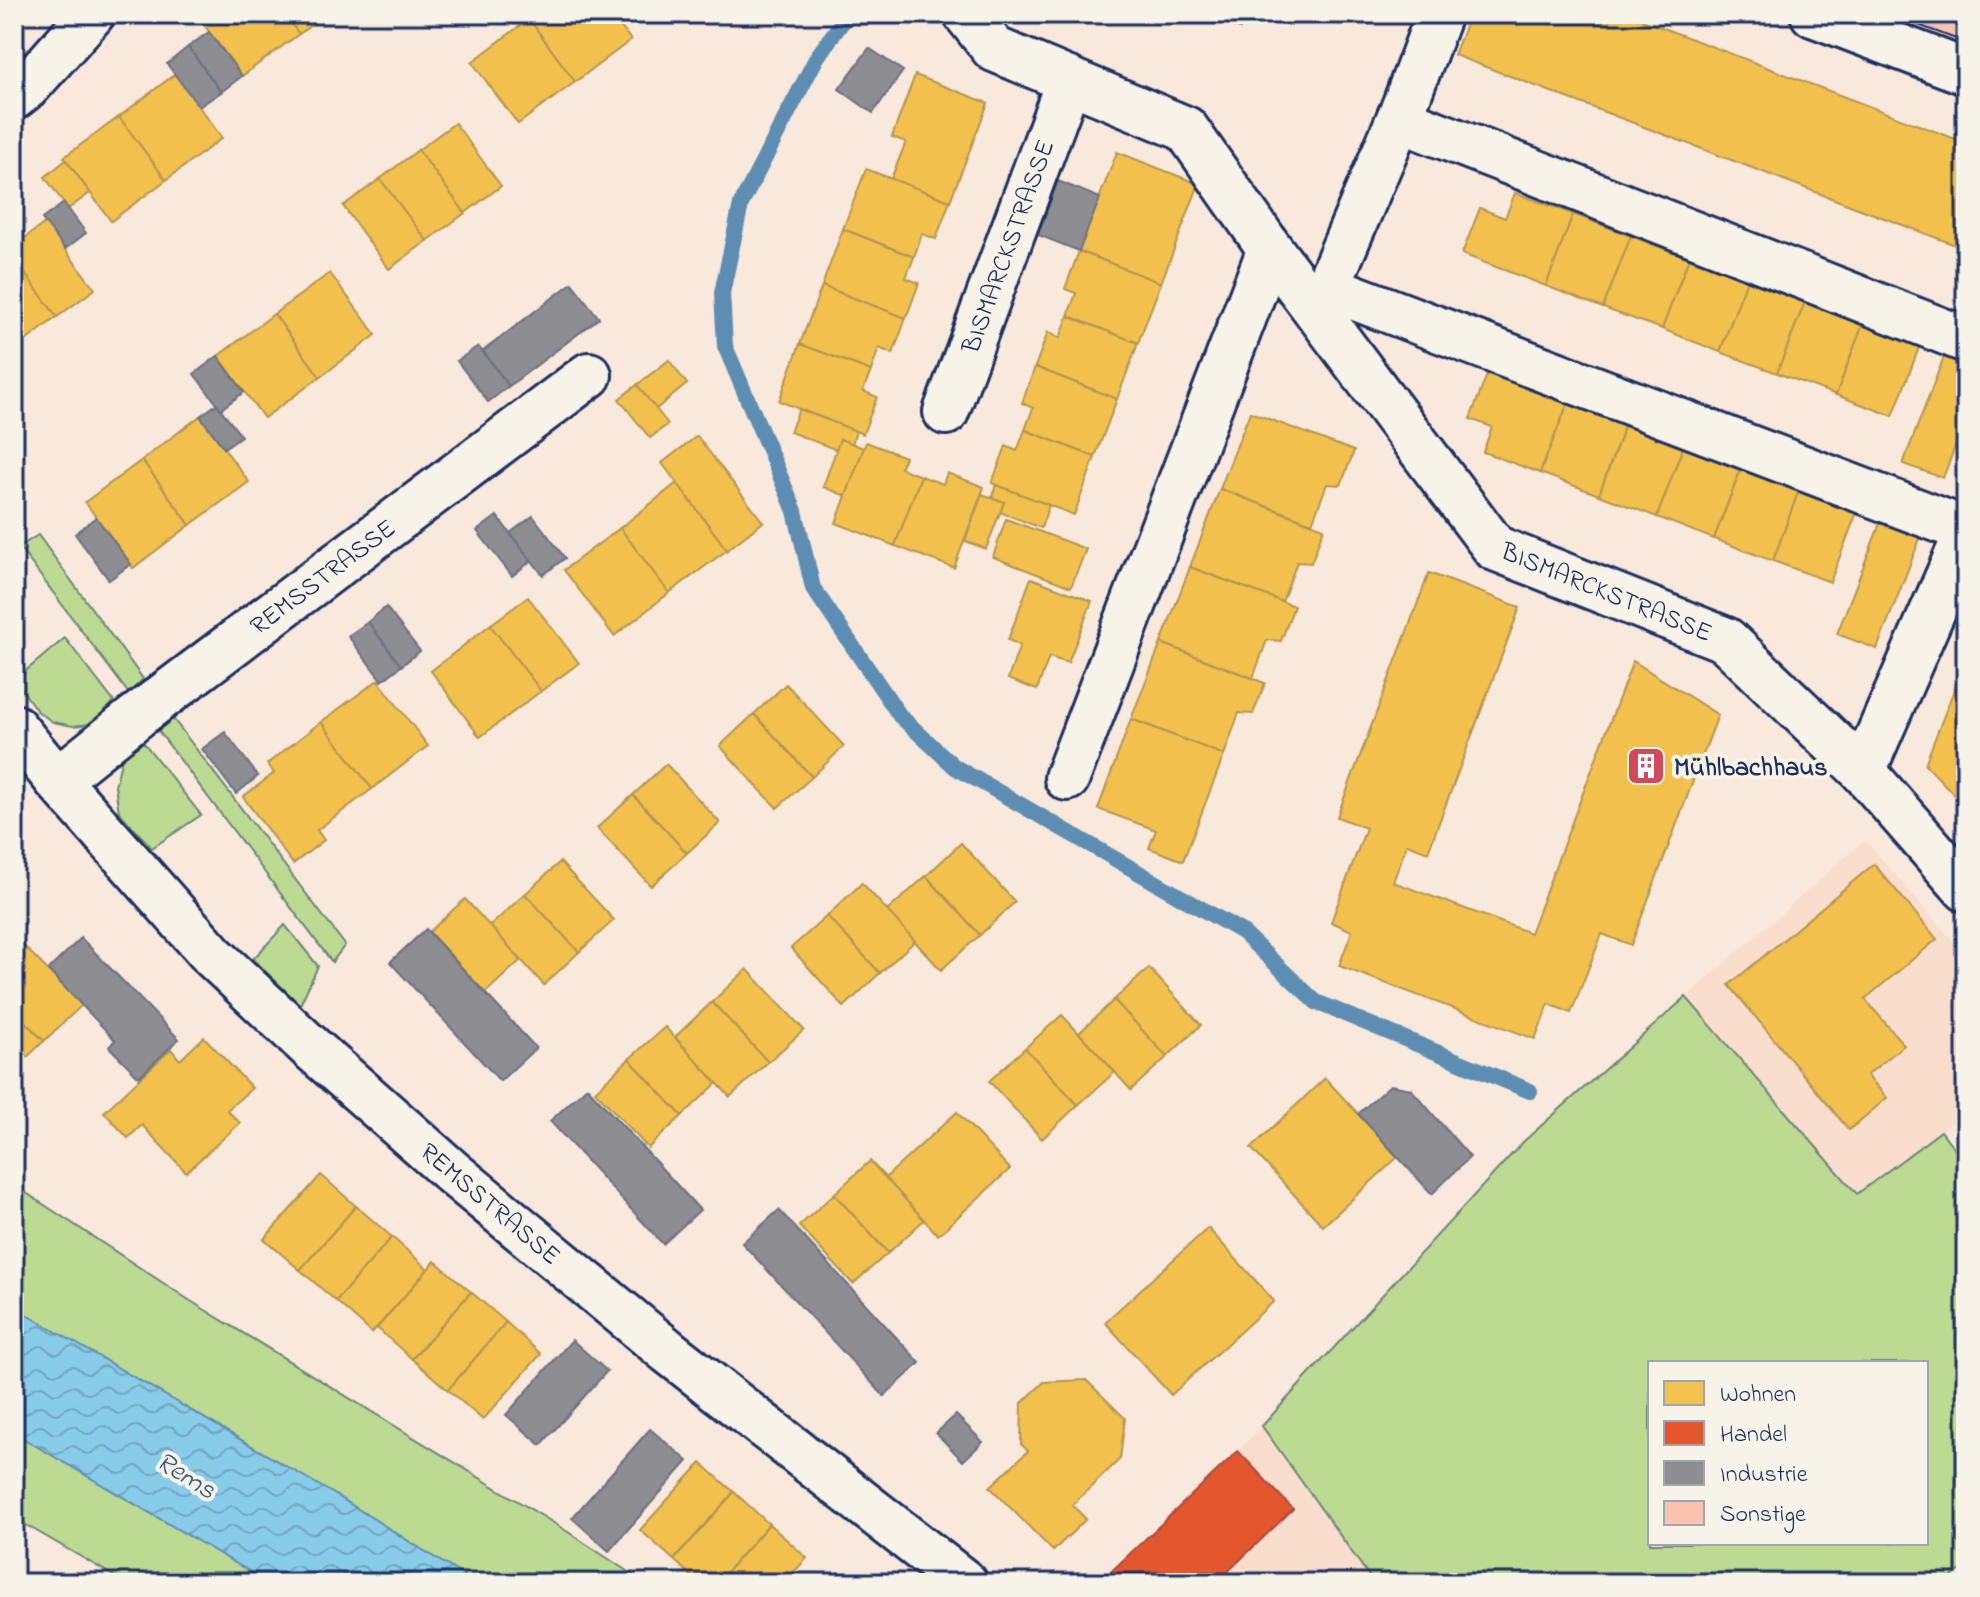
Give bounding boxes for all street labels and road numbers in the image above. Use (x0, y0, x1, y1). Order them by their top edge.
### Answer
street label: BISMARCKSTRASSE (953, 135, 1066, 360)
street label: REMSSTRASSE (243, 511, 405, 646)
street label: BISMARCKSTRASSE (1494, 534, 1717, 653)
street label: REMSSTRASSE (410, 1135, 568, 1276)

